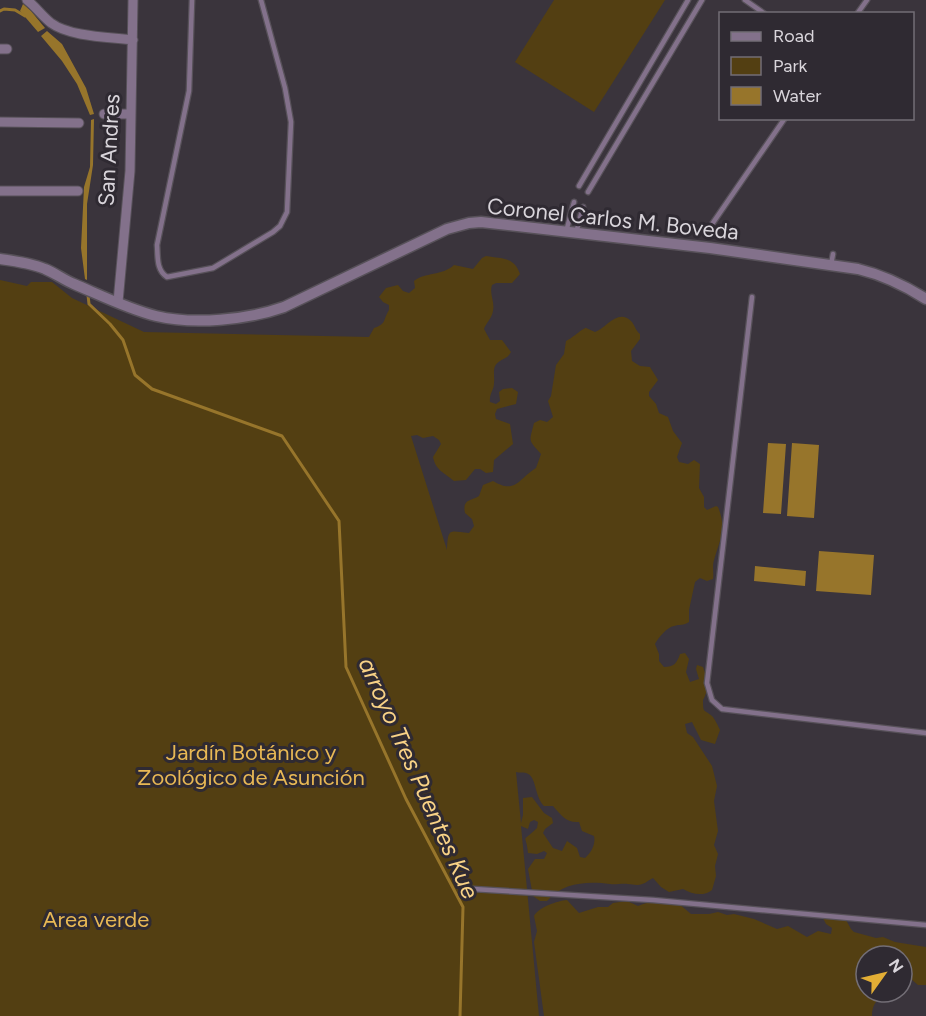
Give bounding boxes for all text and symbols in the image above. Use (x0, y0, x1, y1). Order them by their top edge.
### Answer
legend (719, 12, 914, 120)
text: Road (773, 25, 814, 47)
text: Park (773, 55, 808, 77)
text: Water (773, 85, 821, 107)
street label: San Andres (93, 93, 125, 207)
street label: Coronel Carlos M. Boveda (486, 192, 740, 246)
water label: arroyo Tres Puentes Kue (353, 653, 485, 903)
park label: Jardín Botánico y Zoológico de Asunción (137, 739, 365, 791)
park label: Area verde (43, 906, 149, 933)
north arrow (854, 944, 914, 1004)
text: N (885, 955, 907, 976)

